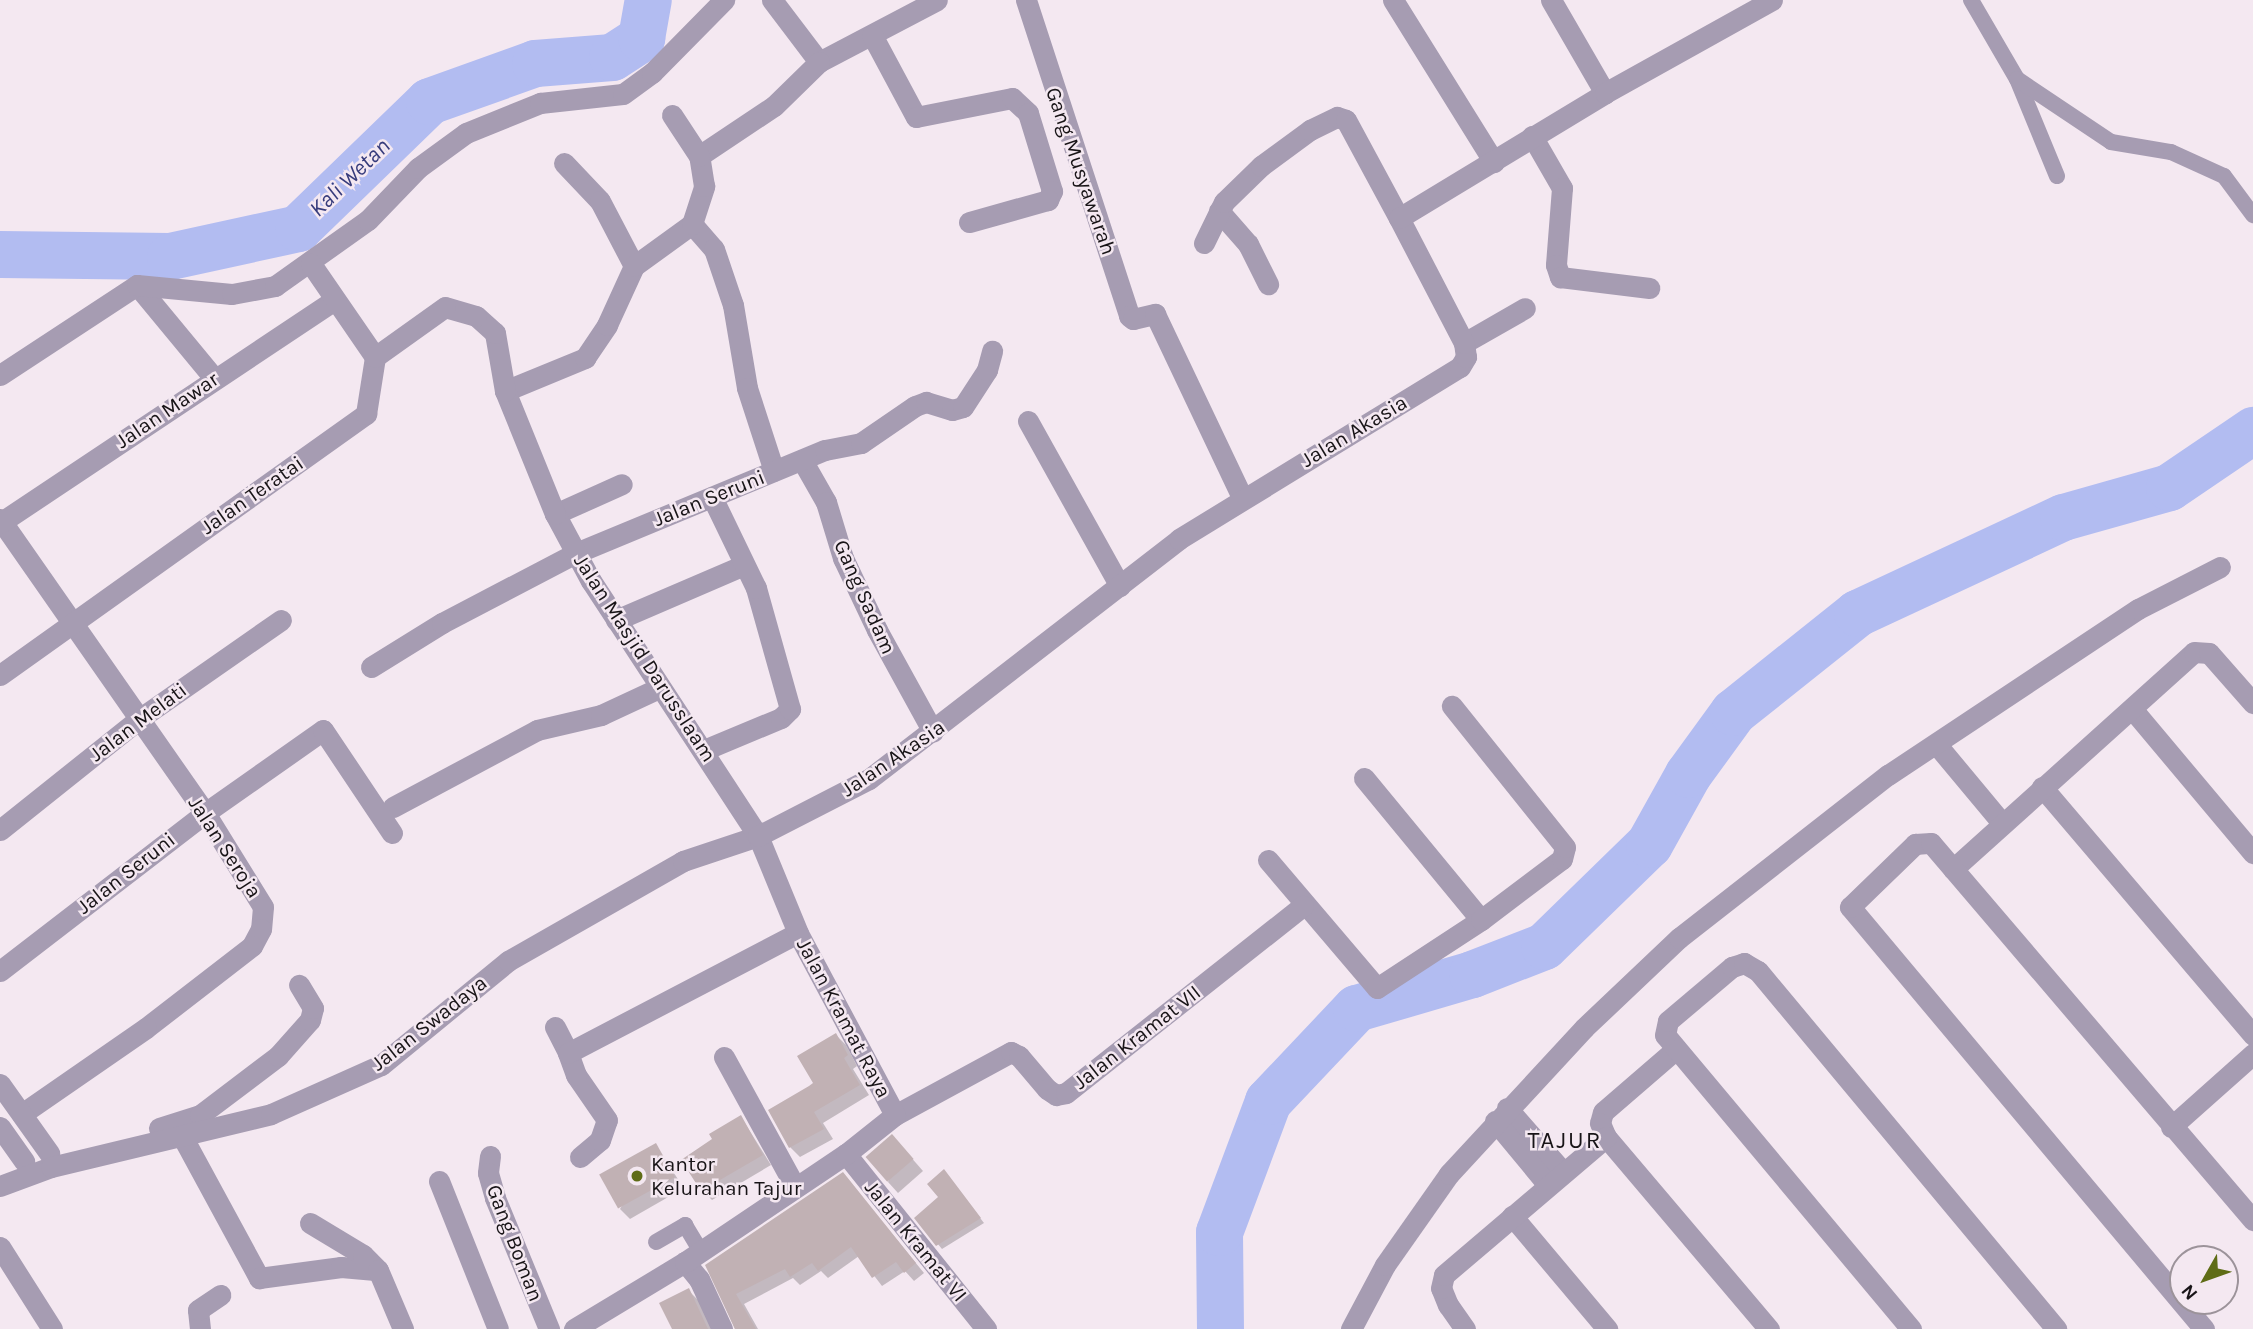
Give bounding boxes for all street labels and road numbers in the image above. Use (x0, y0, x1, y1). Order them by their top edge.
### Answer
street label: Gang Musyawarah (1040, 84, 1122, 258)
street label: Jalan Mawar (111, 366, 223, 454)
street label: Jalan Akasia (1296, 389, 1412, 473)
street label: Jalan Teratai (196, 450, 308, 540)
street label: Jalan Seruni (650, 464, 768, 532)
street label: Gang Sadam (829, 536, 901, 658)
street label: Jalan Masjid Darusslaam (568, 550, 722, 766)
street label: Jalan Melati (84, 677, 192, 767)
street label: Jalan Akasia (836, 714, 950, 802)
street label: Jalan Seroja (183, 792, 267, 902)
street label: Jalan Seruni (72, 827, 180, 919)
street label: Jalan Kramat Raya (791, 934, 897, 1102)
street label: Jalan Swadaya (366, 970, 492, 1076)
street label: Jalan Kramat VII (1068, 979, 1206, 1095)
street label: Jalan Kramat VI (859, 1175, 973, 1307)
street label: Gang Boman (481, 1181, 549, 1305)

